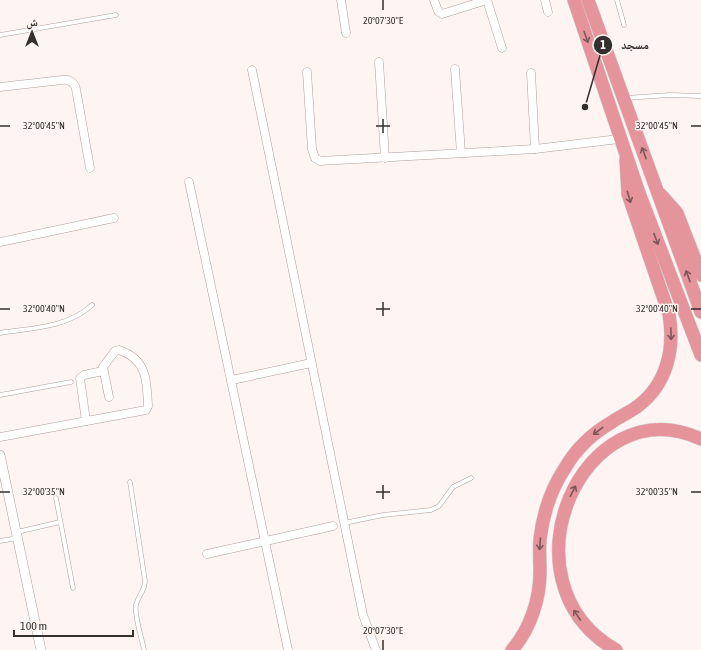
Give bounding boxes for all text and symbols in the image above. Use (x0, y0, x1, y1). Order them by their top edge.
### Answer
north arrow (12, 12, 52, 52)
text: 20°07'30"E (363, 15, 404, 26)
text: ش (26, 16, 38, 30)
one-way arrow (582, 31, 590, 43)
callout: مسجد (593, 33, 656, 57)
text: 1 (600, 38, 606, 52)
text: مسجد (621, 38, 649, 52)
text: 32°00'45"N (23, 120, 65, 131)
text: 32°00'45"N (636, 120, 678, 131)
one-way arrow (639, 148, 647, 160)
one-way arrow (626, 191, 634, 204)
one-way arrow (653, 233, 661, 245)
one-way arrow (683, 270, 691, 282)
text: 32°00'40"N (23, 303, 65, 314)
text: 32°00'40"N (636, 303, 678, 314)
one-way arrow (668, 327, 675, 340)
one-way arrow (592, 427, 603, 436)
one-way arrow (570, 485, 577, 497)
text: 32°00'35"N (23, 486, 65, 497)
text: 32°00'35"N (636, 486, 678, 497)
one-way arrow (537, 537, 544, 550)
one-way arrow (572, 609, 580, 621)
scale bar (14, 612, 133, 638)
text: 100 m (20, 619, 47, 633)
text: 20°07'30"E (363, 625, 404, 636)

